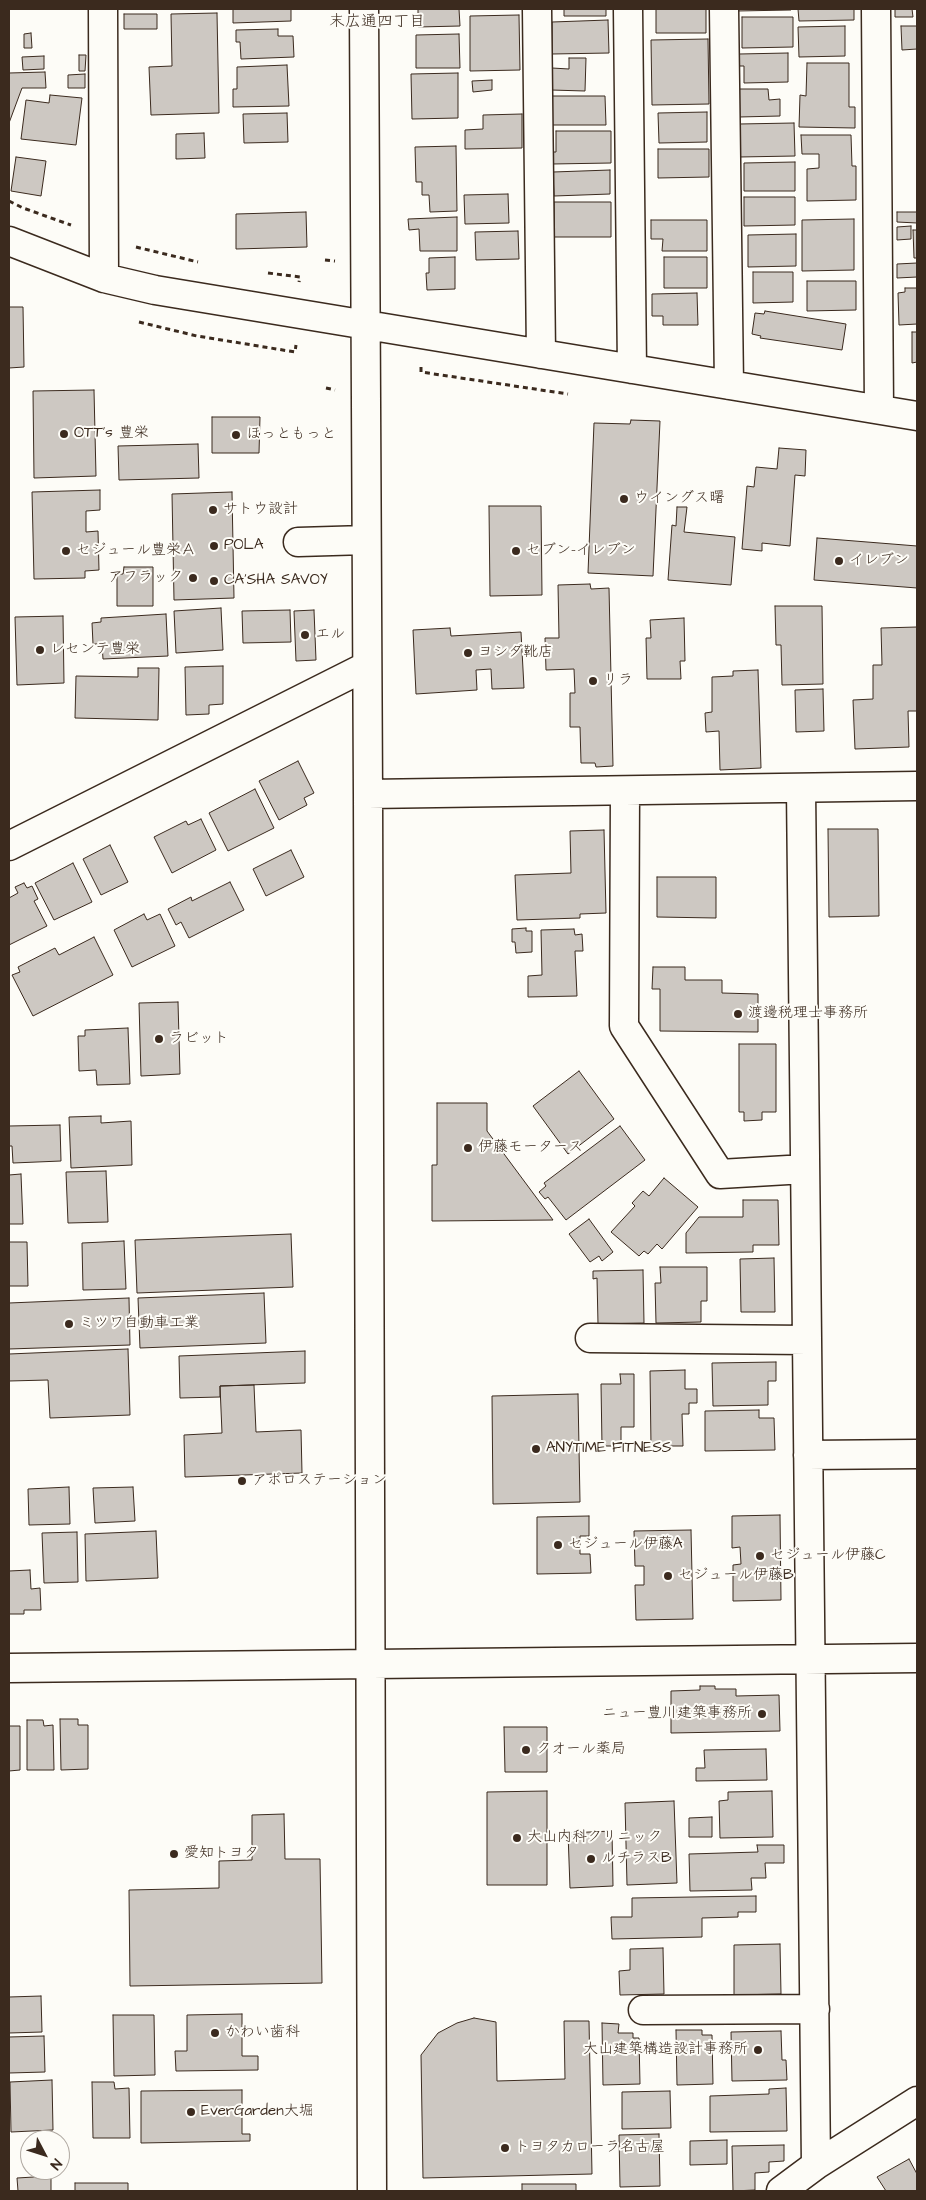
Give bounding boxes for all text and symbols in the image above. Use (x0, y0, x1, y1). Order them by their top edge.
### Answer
district label: 末広通四丁目 (329, 13, 425, 33)
place label: OTT's 豊栄 (74, 425, 149, 443)
place label: ほっともっと (246, 426, 336, 444)
marker: OTT's 豊栄 (58, 428, 70, 440)
marker: ほっともっと (230, 429, 242, 441)
place label: ウイングス曙 (634, 490, 724, 508)
marker: ウイングス曙 (618, 493, 630, 505)
place label: サトウ設計 (223, 501, 298, 519)
marker: サトウ設計 (207, 504, 219, 516)
place label: POLA (224, 537, 264, 555)
marker: POLA (208, 540, 220, 552)
place label: セジュール豊栄Ａ (76, 542, 196, 560)
place label: セブン-イレブン (526, 542, 636, 560)
marker: セジュール豊栄Ａ (60, 545, 72, 557)
marker: セブン-イレブン (510, 545, 522, 557)
place label: イレブン (849, 552, 909, 570)
marker: イレブン (833, 555, 845, 567)
place label: アフラック (108, 569, 183, 587)
marker: アフラック (187, 572, 199, 584)
place label: CA'SHA SAVOY (224, 572, 328, 590)
marker: CA'SHA SAVOY (208, 575, 220, 587)
place label: エル (315, 626, 345, 644)
marker: エル (299, 629, 311, 641)
place label: レセンテ豊栄 (50, 641, 140, 659)
marker: レセンテ豊栄 (34, 644, 46, 656)
place label: ヨシダ靴店 (478, 644, 553, 662)
marker: ヨシダ靴店 (462, 647, 474, 659)
place label: リラ (603, 672, 633, 690)
marker: リラ (587, 675, 599, 687)
place label: 渡邊税理士事務所 (748, 1005, 868, 1023)
marker: 渡邊税理士事務所 (732, 1008, 744, 1020)
place label: ラビット (169, 1030, 229, 1048)
marker: ラビット (153, 1033, 165, 1045)
place label: 伊藤モータース (478, 1139, 583, 1157)
marker: 伊藤モータース (462, 1142, 474, 1154)
place label: ミツワ自動車工業 (79, 1315, 199, 1333)
marker: ミツワ自動車工業 (63, 1318, 75, 1330)
place label: ANYTIME FITNESS (546, 1440, 671, 1458)
marker: ANYTIME FITNESS (530, 1443, 542, 1455)
place label: アポロステーション (252, 1472, 387, 1490)
marker: アポロステーション (236, 1475, 248, 1487)
place label: セジュール伊藤A (568, 1536, 683, 1554)
marker: セジュール伊藤A (552, 1539, 564, 1551)
place label: セジュール伊藤C (770, 1547, 886, 1565)
marker: セジュール伊藤C (754, 1550, 766, 1562)
place label: セジュール伊藤B (678, 1567, 794, 1585)
marker: セジュール伊藤B (662, 1570, 674, 1582)
place label: ニュー豊川建築事務所 (602, 1705, 752, 1723)
marker: ニュー豊川建築事務所 (756, 1708, 768, 1720)
place label: クオール薬局 (536, 1741, 626, 1759)
marker: クオール薬局 (520, 1744, 532, 1756)
place label: 大山内科クリニック (527, 1829, 662, 1847)
marker: 大山内科クリニック (511, 1832, 523, 1844)
place label: 愛知トヨタ (184, 1845, 259, 1863)
marker: 愛知トヨタ (168, 1848, 180, 1860)
place label: ルチラスB (601, 1850, 672, 1868)
marker: ルチラスB (585, 1853, 597, 1865)
place label: かわい歯科 (225, 2024, 300, 2042)
marker: かわい歯科 (209, 2027, 221, 2039)
place label: 大山建築構造設計事務所 (583, 2041, 748, 2059)
marker: 大山建築構造設計事務所 (752, 2044, 764, 2056)
place label: EverGarden大堀 (201, 2103, 314, 2121)
marker: EverGarden大堀 (185, 2106, 197, 2118)
north arrow (20, 2130, 70, 2180)
place label: トヨタカローラ名古屋 (515, 2139, 665, 2157)
marker: トヨタカローラ名古屋 (499, 2142, 511, 2154)
text: N (45, 2154, 66, 2174)

